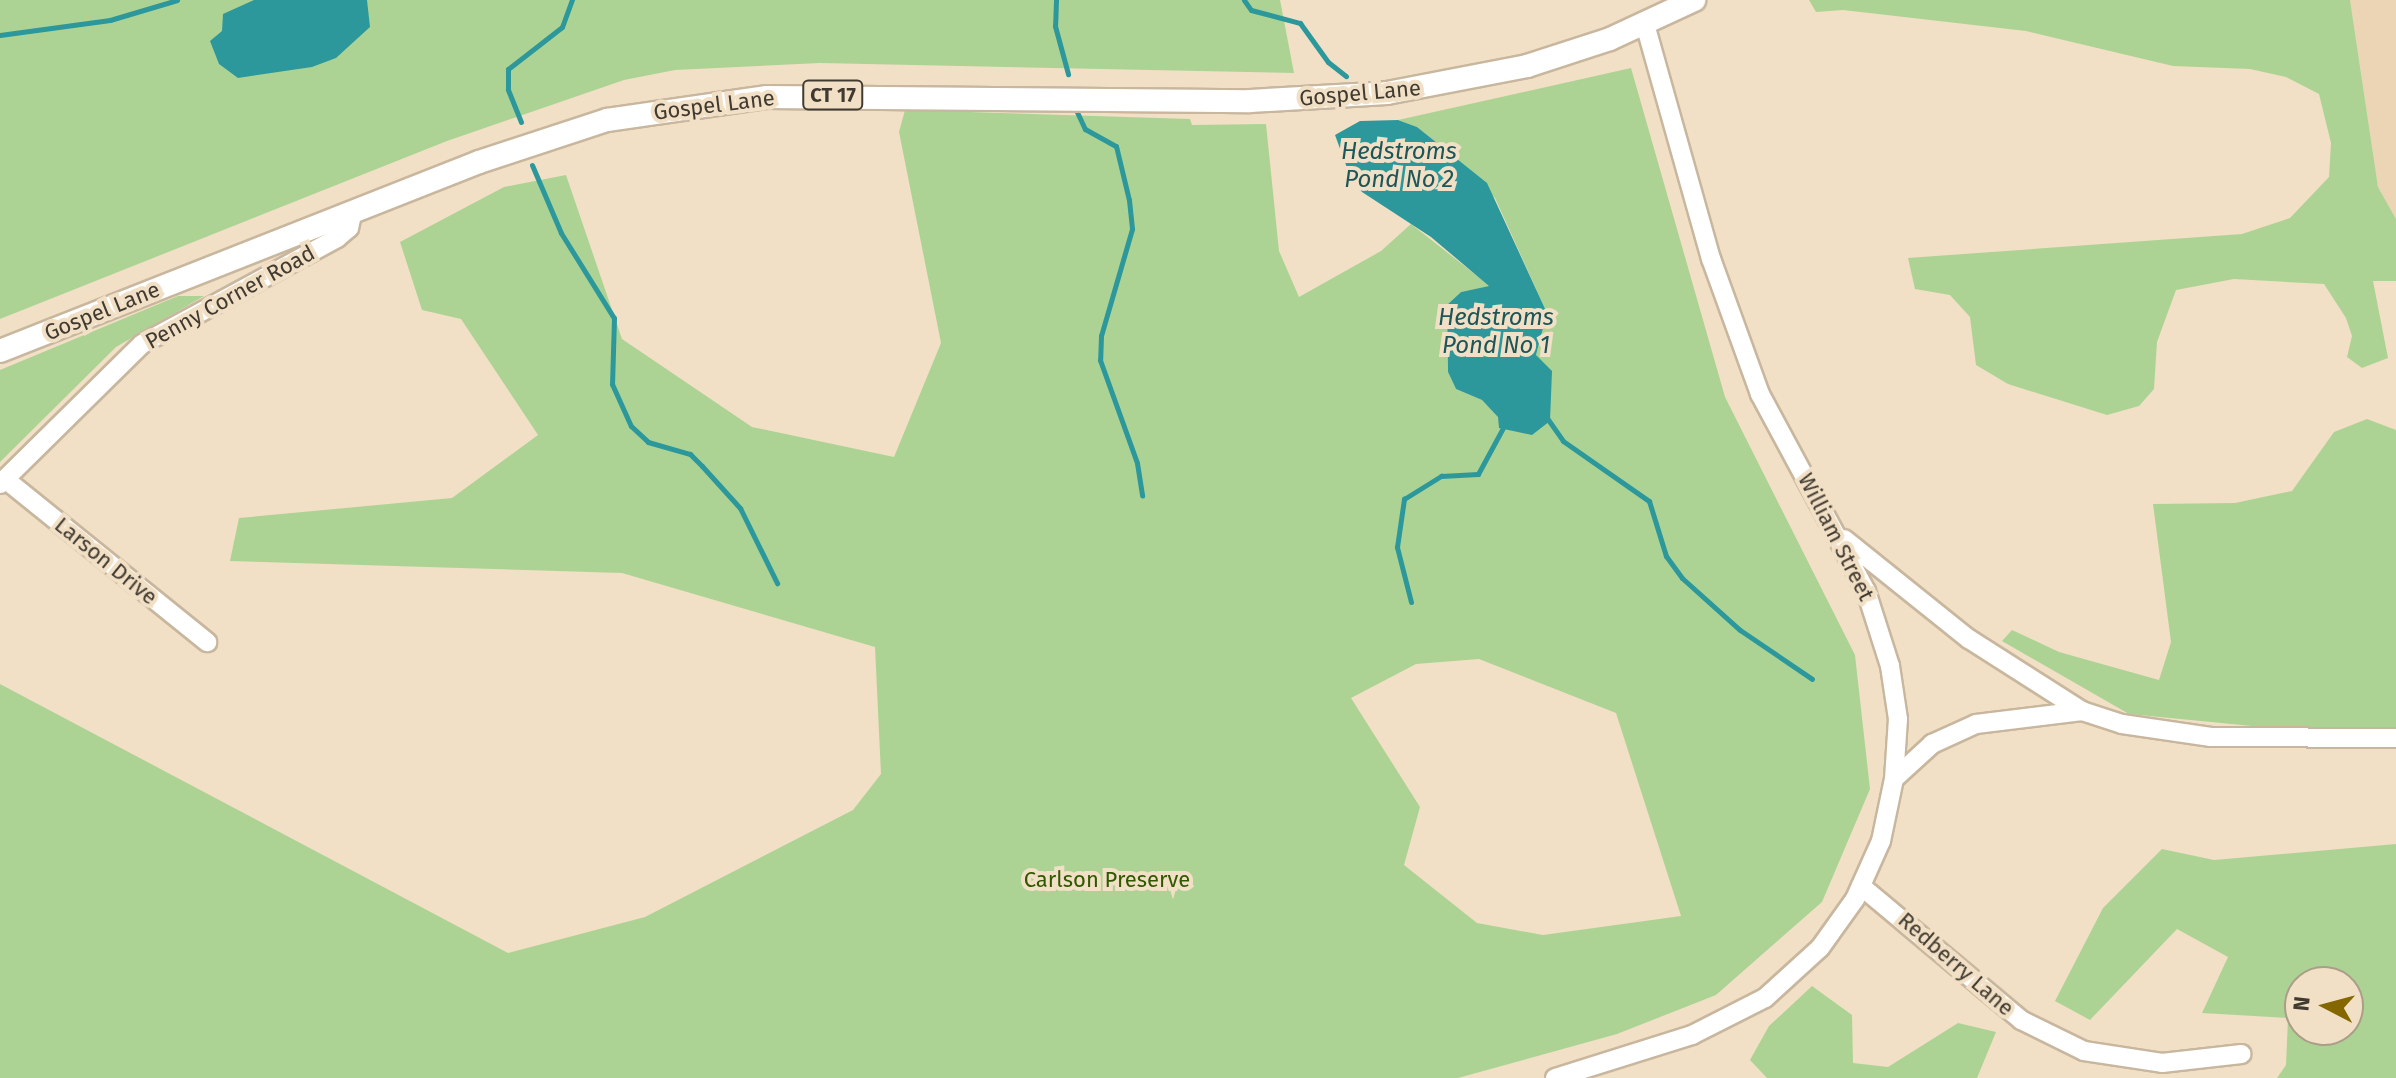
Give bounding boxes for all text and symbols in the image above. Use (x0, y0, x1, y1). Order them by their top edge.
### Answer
street label: Gospel Lane (1298, 75, 1422, 111)
road number: CT 17 (801, 79, 865, 111)
street label: Gospel Lane (652, 84, 776, 126)
water label: Hedstroms Pond No 2 (1341, 138, 1457, 194)
street label: Penny Corner Road (141, 240, 319, 354)
street label: Gospel Lane (41, 276, 163, 346)
water label: Hedstroms Pond No 1 (1438, 304, 1554, 360)
street label: William Street (1793, 469, 1879, 605)
street label: Larson Drive (49, 512, 163, 610)
park label: Carlson Preserve (1024, 867, 1190, 893)
street label: Redberry Lane (1893, 907, 2019, 1021)
north arrow (2284, 966, 2364, 1046)
text: N (2287, 995, 2316, 1012)

